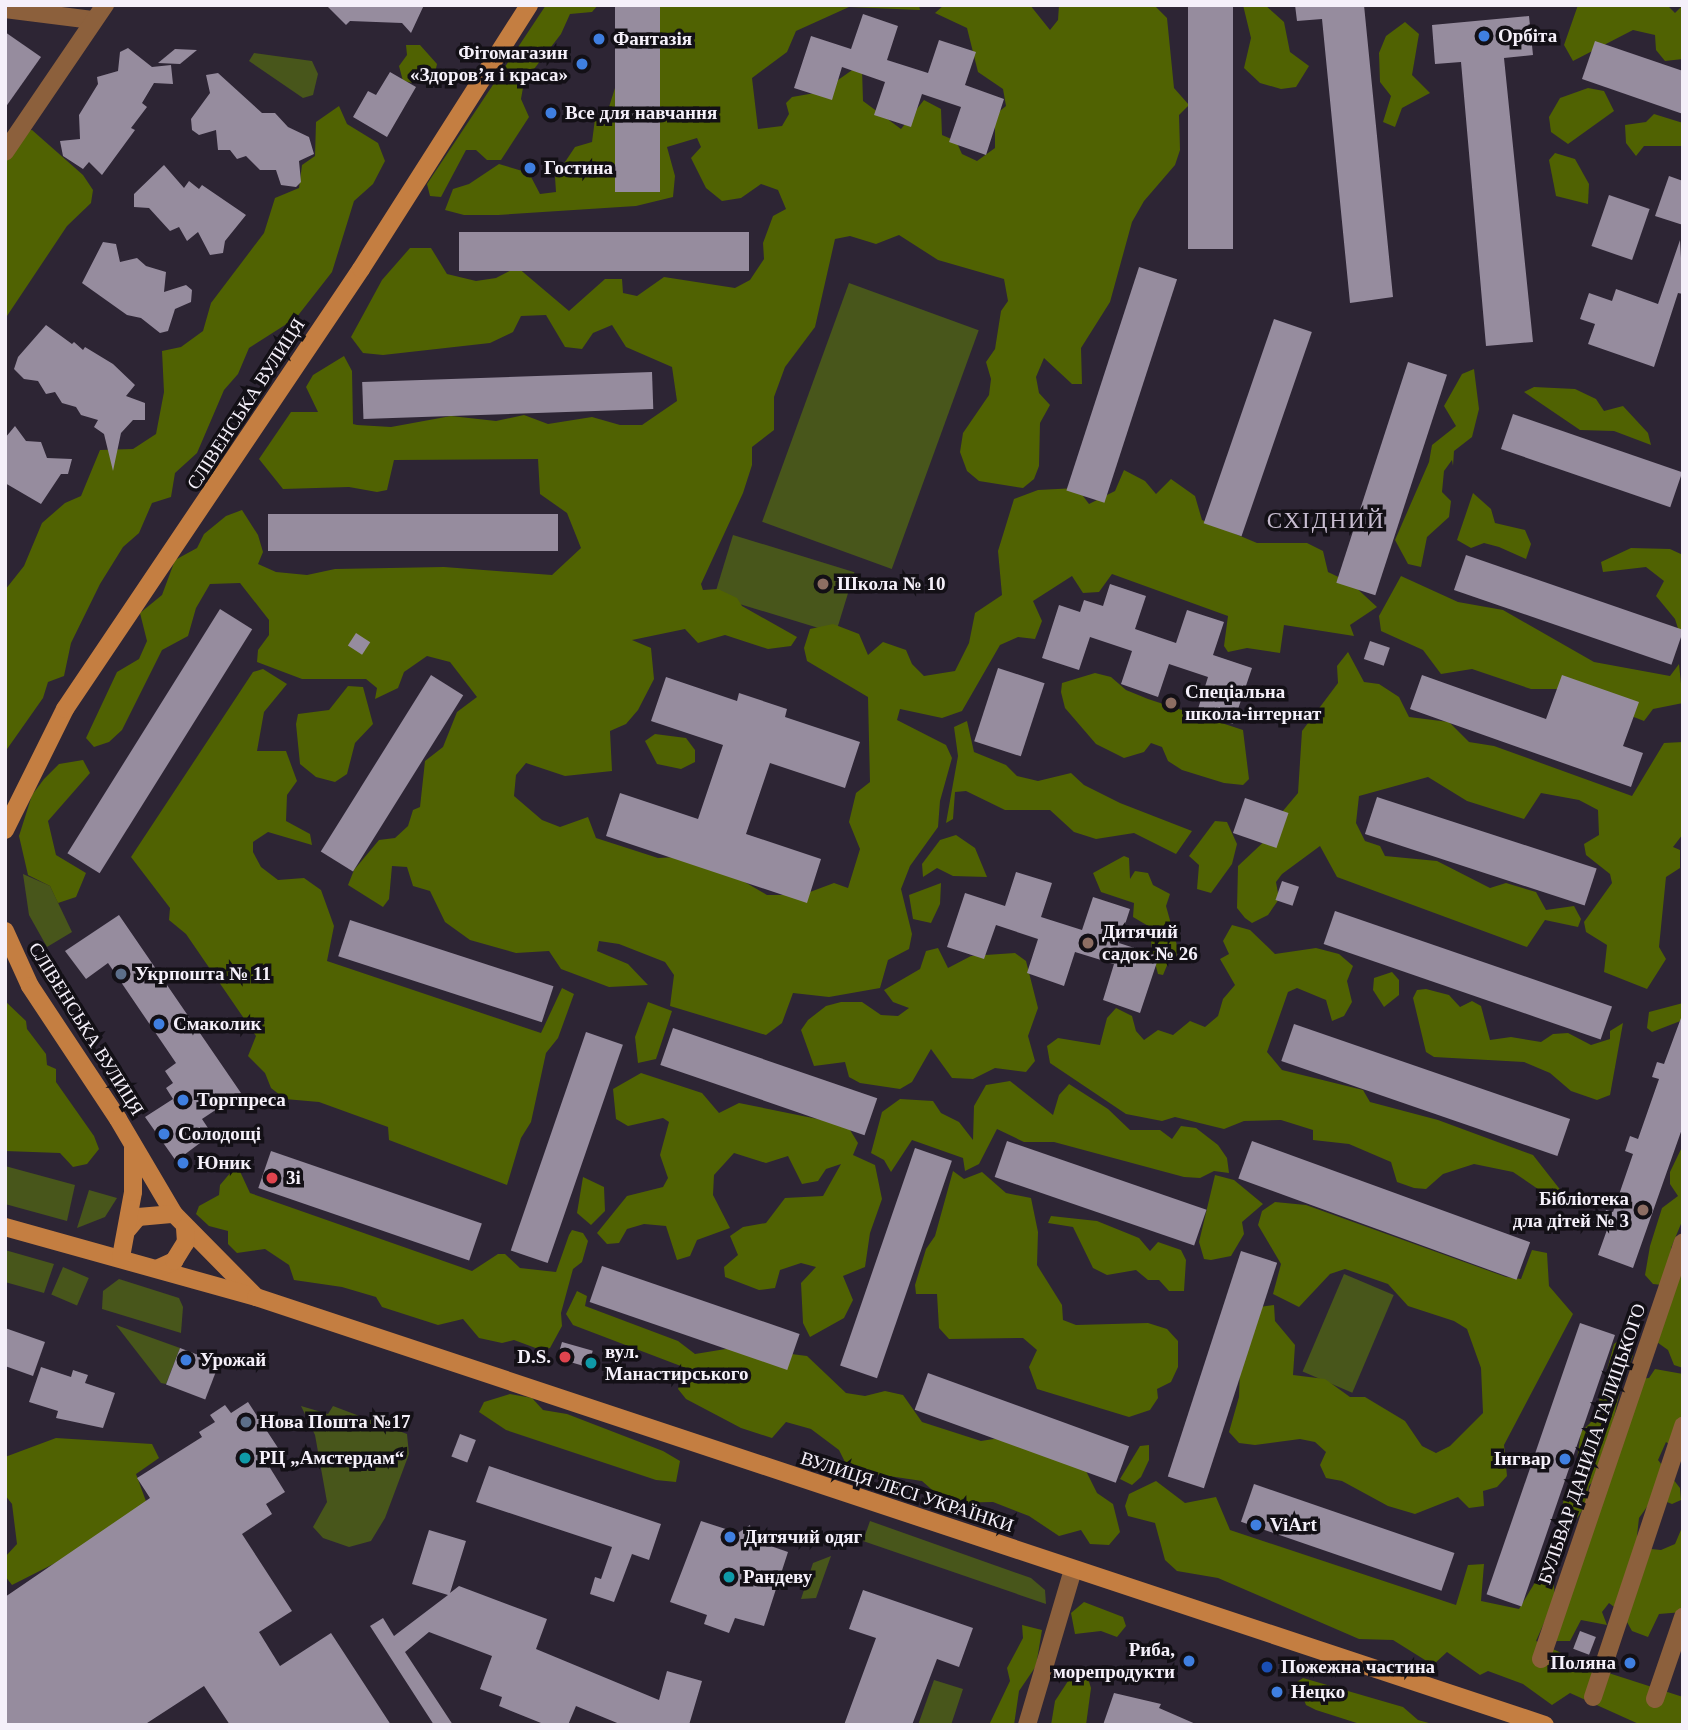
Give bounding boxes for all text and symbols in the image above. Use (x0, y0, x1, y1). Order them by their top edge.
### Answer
place label: Орбіта (1498, 25, 1557, 47)
place label: Фантазія (613, 28, 692, 50)
marker: Орбіта (1476, 28, 1492, 44)
marker: Фантазія (591, 31, 607, 47)
place label: Фітомагазин «Здоровʼя і краса» (410, 42, 568, 86)
marker: Фітомагазин «Здоровʼя і краса» (574, 56, 590, 72)
place label: Все для навчання (565, 102, 717, 124)
marker: Все для навчання (543, 105, 559, 121)
place label: Гостина (544, 157, 613, 179)
marker: Гостина (522, 160, 538, 176)
street label: СЛІВЕНСЬКА ВУЛИЦЯ (182, 314, 310, 494)
district label: СХІДНИЙ (1268, 507, 1384, 535)
place label: Школа № 10 (837, 573, 946, 595)
marker: Школа № 10 (815, 576, 831, 592)
place label: Спеціальна школа-інтернат (1185, 681, 1321, 725)
marker: Спеціальна школа-інтернат (1163, 695, 1179, 711)
place label: Дитячий садок № 26 (1102, 921, 1198, 965)
marker: Дитячий садок № 26 (1080, 935, 1096, 951)
street label: СЛІВЕНСЬКА ВУЛИЦЯ (23, 938, 149, 1120)
place label: Укрпошта № 11 (135, 963, 271, 985)
marker: Укрпошта № 11 (113, 966, 129, 982)
place label: Смаколик (173, 1013, 262, 1035)
marker: Смаколик (151, 1016, 167, 1032)
place label: Торгпреса (197, 1089, 286, 1111)
marker: Торгпреса (175, 1092, 191, 1108)
place label: Солодощі (178, 1123, 261, 1145)
marker: Солодощі (156, 1126, 172, 1142)
place label: Юник (197, 1152, 251, 1174)
marker: Юник (175, 1155, 191, 1171)
place label: 3і (286, 1167, 301, 1189)
marker: 3і (264, 1170, 280, 1186)
place label: Бібліотека дла дітей № 3 (1513, 1188, 1629, 1232)
marker: Бібліотека дла дітей № 3 (1635, 1202, 1651, 1218)
street label: БУЛЬВАР ДАНИЛА ГАЛИЦЬКОГО (1533, 1301, 1651, 1587)
place label: вул. Манастирського (605, 1341, 748, 1385)
place label: D.S. (517, 1346, 551, 1368)
place label: Урожай (200, 1349, 266, 1371)
marker: D.S. (557, 1349, 573, 1365)
marker: Урожай (178, 1352, 194, 1368)
marker: вул. Манастирського (583, 1355, 599, 1371)
place label: Нова Пошта №17 (260, 1411, 411, 1433)
marker: Нова Пошта №17 (238, 1414, 254, 1430)
place label: РЦ „Амстердам“ (259, 1447, 404, 1469)
street label: ВУЛИЦЯ ЛЕСІ УКРАЇНКИ (798, 1447, 1016, 1537)
place label: Інгвар (1494, 1448, 1551, 1470)
marker: РЦ „Амстердам“ (237, 1450, 253, 1466)
marker: Інгвар (1557, 1451, 1573, 1467)
place label: ViArt (1270, 1514, 1317, 1536)
marker: ViArt (1248, 1517, 1264, 1533)
place label: Дитячий одяг (744, 1526, 862, 1548)
marker: Дитячий одяг (722, 1529, 738, 1545)
place label: Рандеву (743, 1566, 812, 1588)
marker: Рандеву (721, 1569, 737, 1585)
place label: Риба, морепродукти (1053, 1639, 1175, 1683)
place label: Поляна (1551, 1652, 1616, 1674)
marker: Риба, морепродукти (1181, 1653, 1197, 1669)
marker: Поляна (1622, 1655, 1638, 1671)
place label: Пожежна частина (1281, 1656, 1435, 1678)
marker: Пожежна частина (1259, 1659, 1275, 1675)
place label: Нецко (1291, 1681, 1345, 1703)
marker: Нецко (1269, 1684, 1285, 1700)

